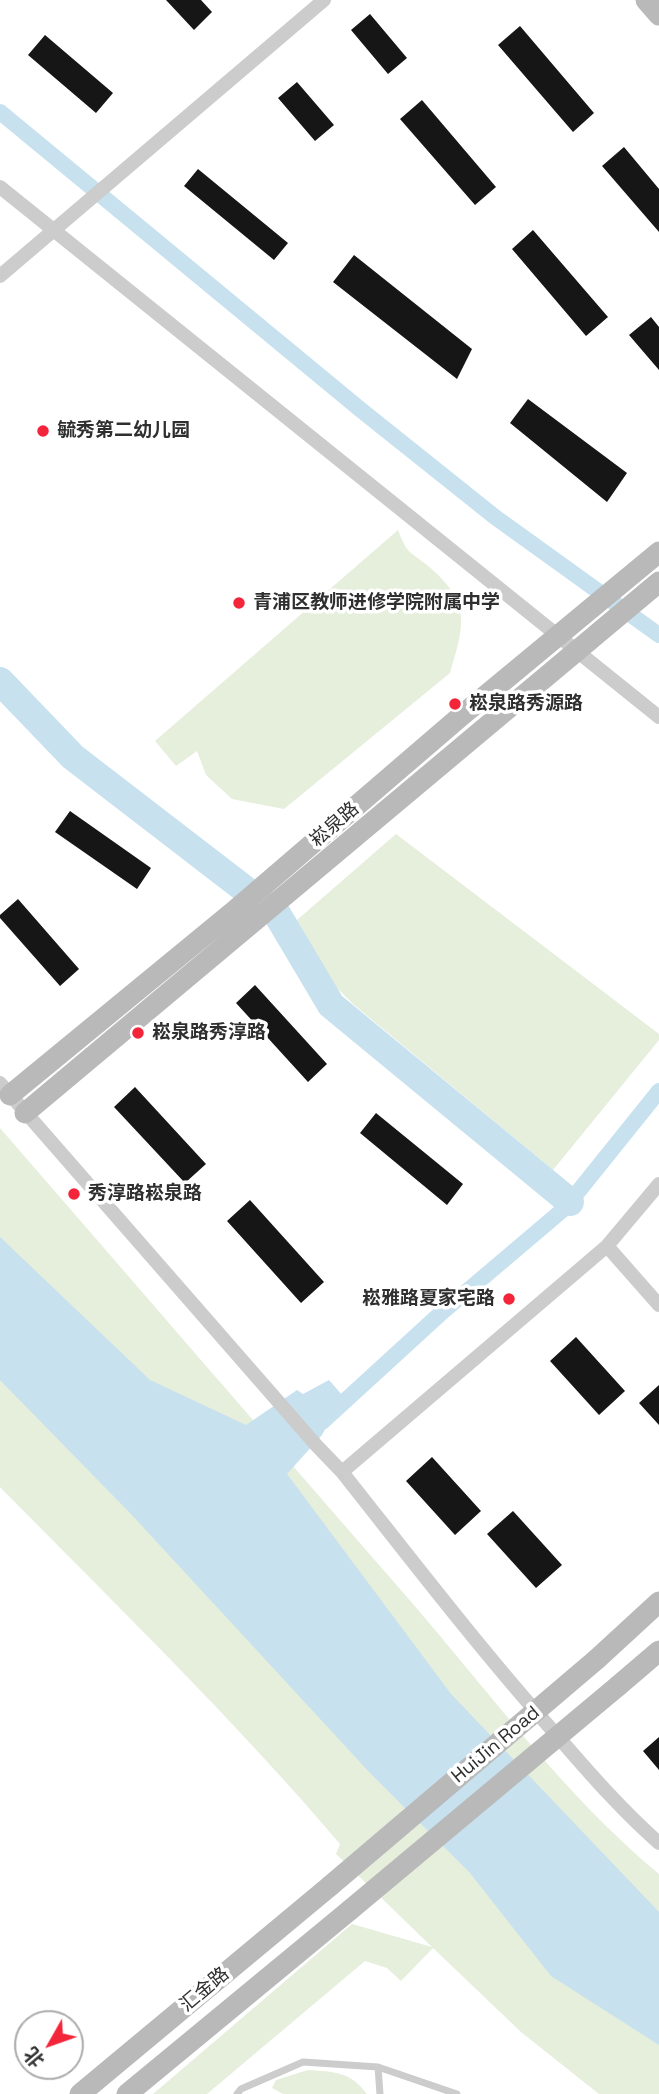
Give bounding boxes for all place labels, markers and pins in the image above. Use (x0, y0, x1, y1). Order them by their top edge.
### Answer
place label: 毓秀第二幼儿园 (57, 420, 190, 442)
marker: 毓秀第二幼儿园 (35, 423, 51, 439)
place label: 青浦区教师进修学院附属中学 (253, 592, 500, 614)
marker: 青浦区教师进修学院附属中学 (231, 595, 247, 611)
place label: 崧泉路秀源路 (469, 693, 583, 715)
marker: 崧泉路秀源路 (447, 696, 463, 712)
place label: 崧泉路秀淳路 (152, 1022, 266, 1044)
marker: 崧泉路秀淳路 (130, 1025, 146, 1041)
place label: 秀淳路崧泉路 (88, 1183, 202, 1205)
marker: 秀淳路崧泉路 (66, 1186, 82, 1202)
place label: 崧雅路夏家宅路 (362, 1288, 495, 1310)
marker: 崧雅路夏家宅路 (501, 1291, 517, 1307)

